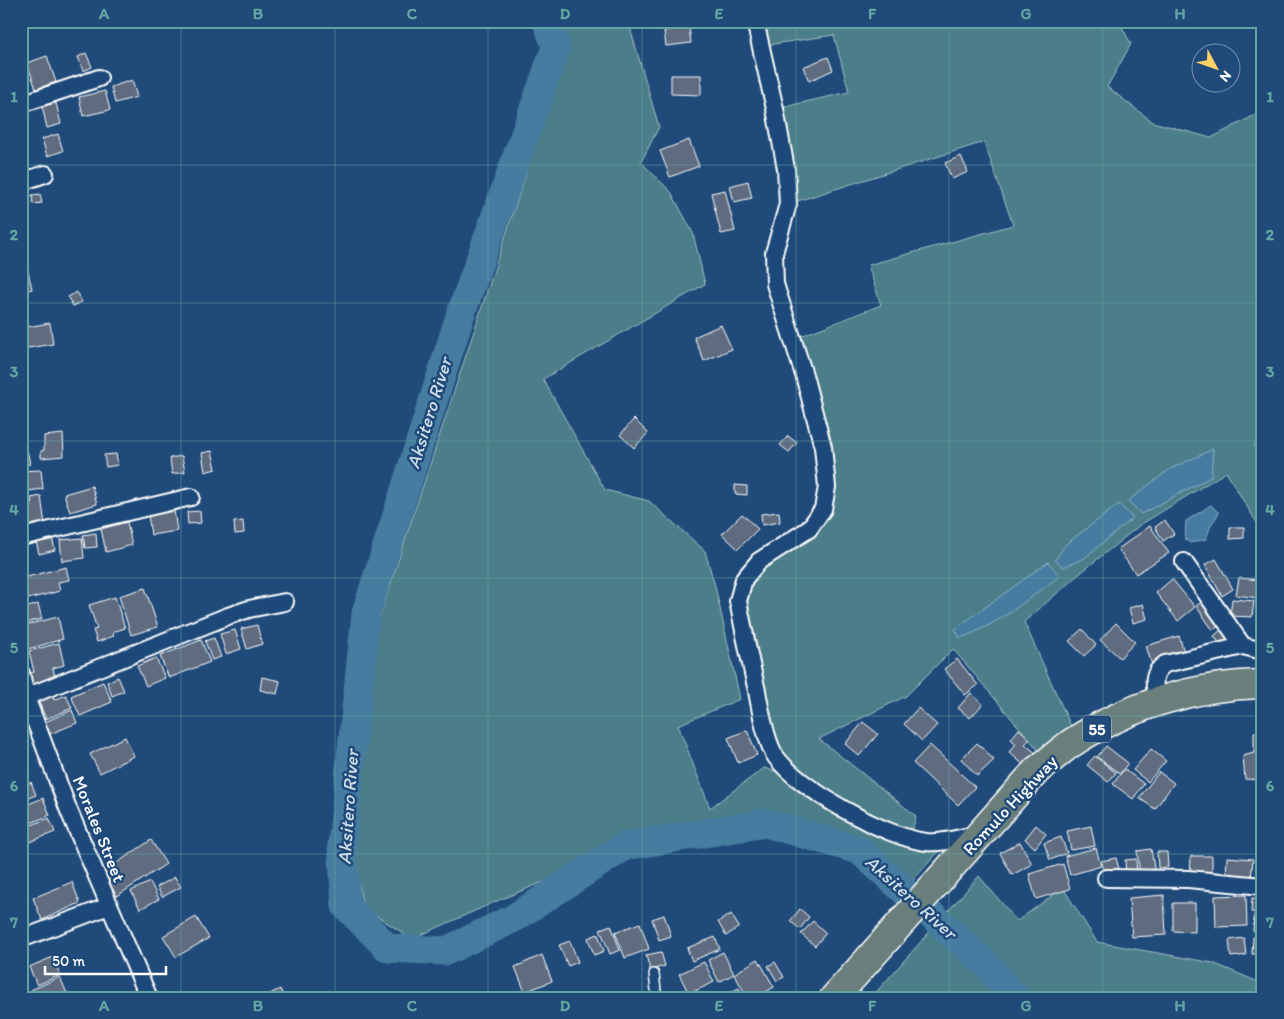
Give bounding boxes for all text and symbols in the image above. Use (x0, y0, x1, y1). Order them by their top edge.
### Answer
text: A (98, 4, 110, 23)
text: B (253, 4, 264, 23)
text: C (407, 4, 418, 23)
text: D (560, 4, 571, 23)
text: E (715, 4, 724, 23)
text: F (868, 4, 877, 23)
text: G (1020, 4, 1032, 23)
text: H (1174, 4, 1186, 23)
north arrow (1192, 42, 1242, 92)
text: N (1216, 67, 1235, 85)
text: 1 (10, 87, 18, 106)
text: 1 (1266, 87, 1274, 106)
text: 2 (10, 225, 19, 244)
text: 2 (1266, 225, 1275, 244)
water label: Aksitero River (401, 352, 457, 471)
text: 3 (10, 362, 19, 381)
text: 3 (1266, 362, 1275, 381)
text: 4 (9, 500, 19, 519)
text: 4 (1265, 500, 1275, 519)
text: 5 (10, 638, 19, 657)
text: 5 (1266, 638, 1275, 657)
road number: 55 (1083, 716, 1111, 742)
water label: Aksitero River (333, 747, 364, 865)
street label: Romulo Highway (958, 750, 1062, 860)
street label: Morales Street (68, 773, 130, 886)
text: 6 (10, 776, 19, 795)
text: 6 (1266, 776, 1275, 795)
water label: Aksitero River (861, 850, 963, 946)
text: 7 (9, 913, 18, 932)
text: 7 (1265, 913, 1274, 932)
scale bar (45, 944, 166, 976)
text: 50 m (52, 952, 85, 970)
text: A (98, 996, 110, 1015)
text: B (253, 996, 264, 1015)
text: C (407, 996, 418, 1015)
text: D (560, 996, 571, 1015)
text: E (715, 996, 724, 1015)
text: F (868, 996, 877, 1015)
text: G (1020, 996, 1032, 1015)
text: H (1174, 996, 1186, 1015)

